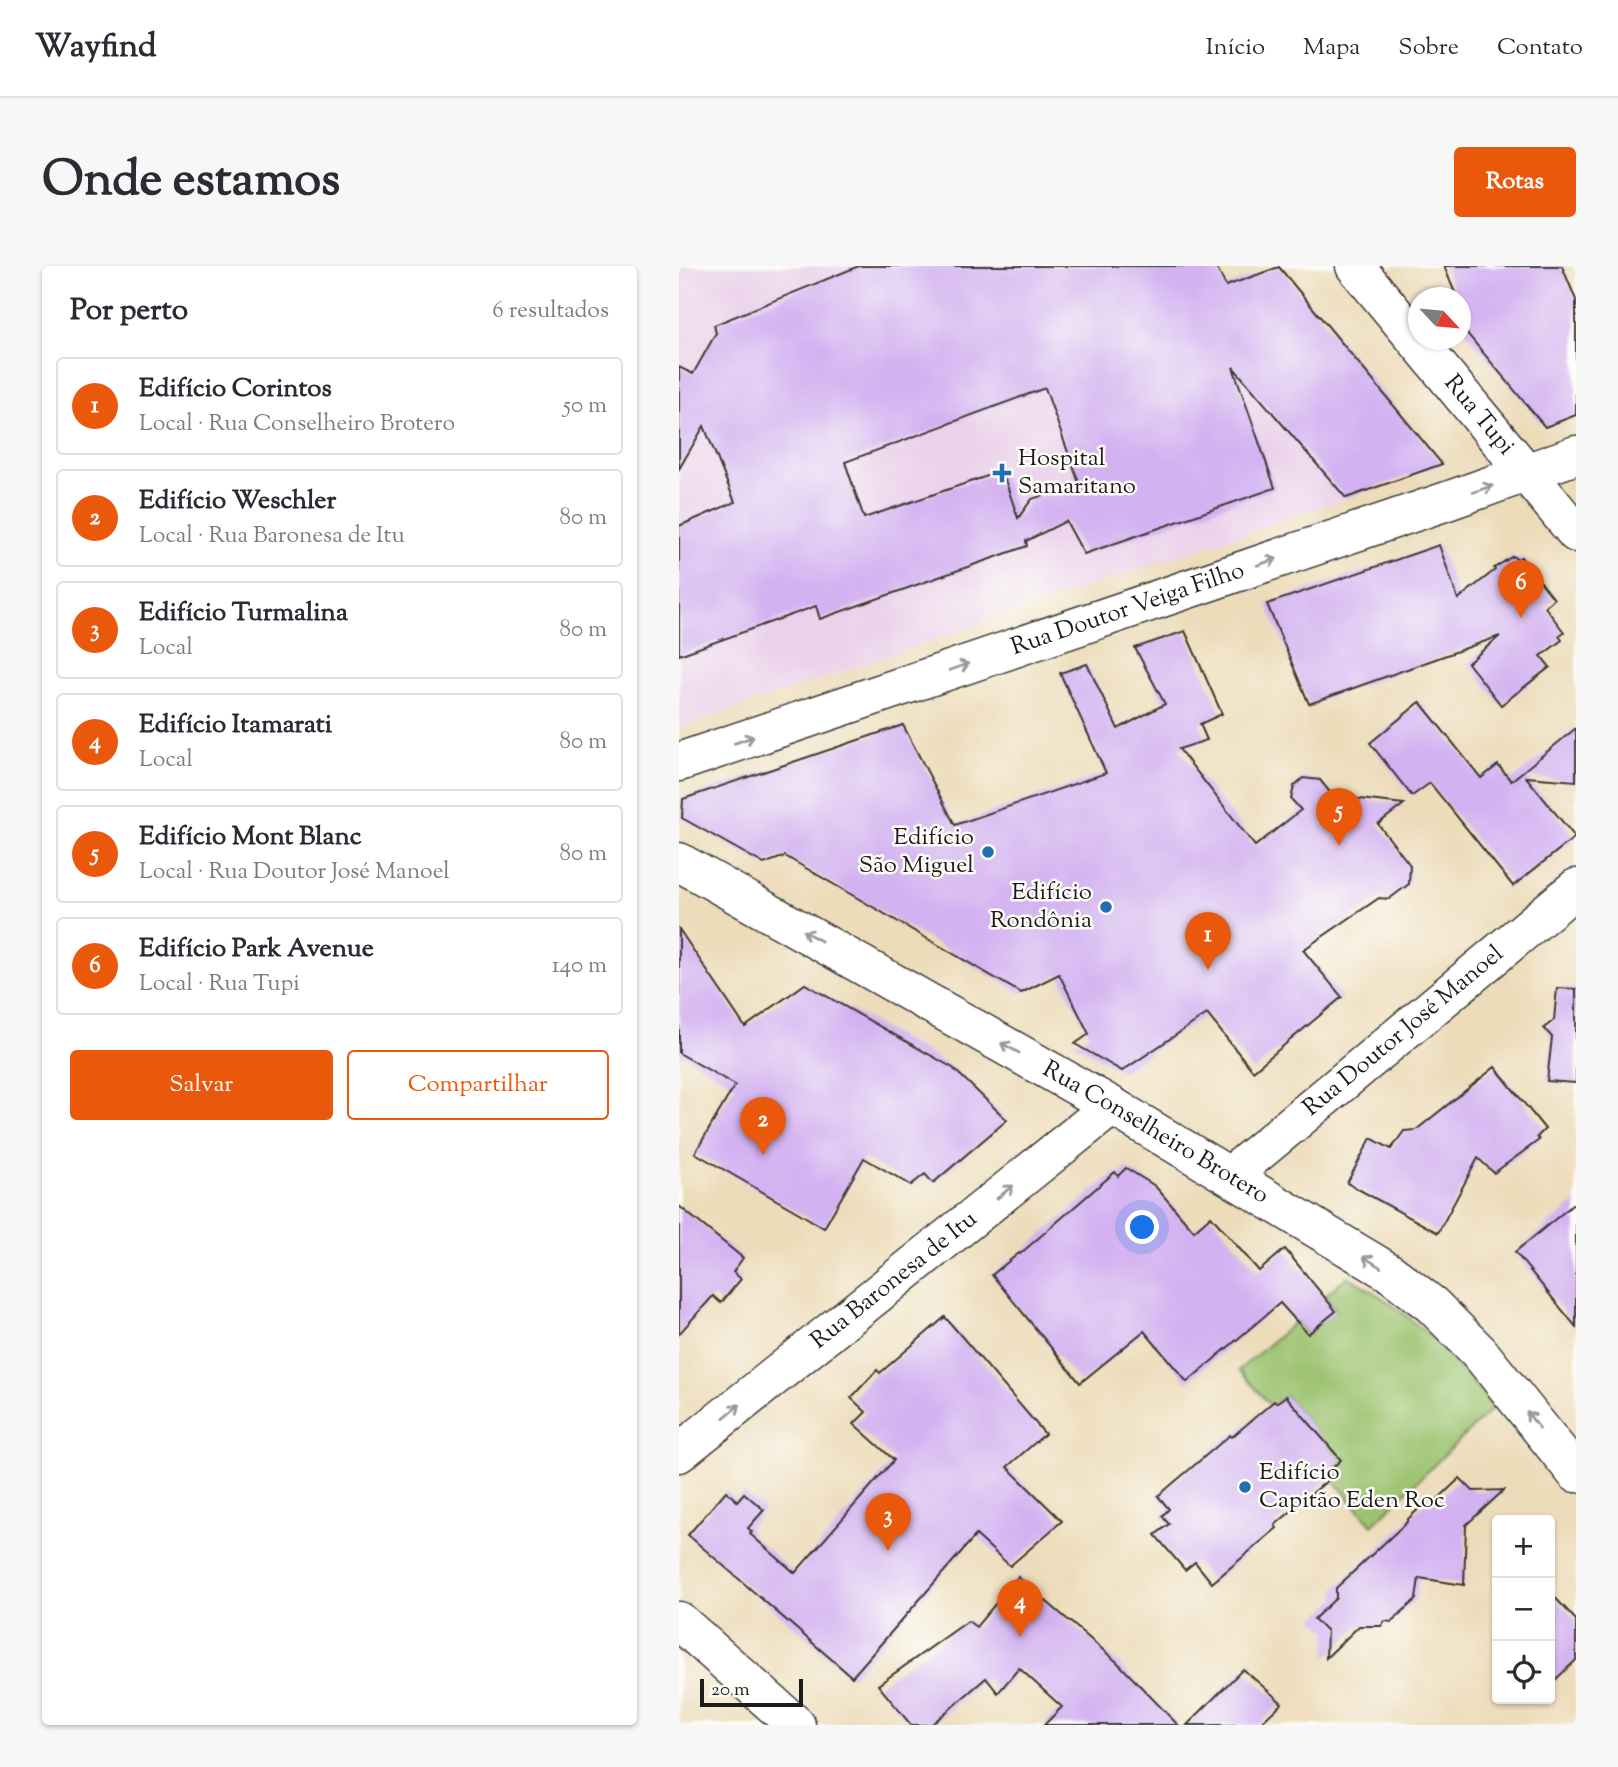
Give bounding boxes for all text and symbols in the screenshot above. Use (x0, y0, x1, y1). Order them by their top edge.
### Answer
text: Wayfind (35, 24, 157, 72)
text: Início (1206, 31, 1265, 65)
text: Mapa (1303, 31, 1360, 65)
text: Sobre (1398, 31, 1459, 65)
text: Contato (1497, 31, 1583, 65)
text: Onde estamos (42, 147, 340, 217)
button: Rotas (1454, 147, 1576, 217)
north arrow (1408, 287, 1471, 350)
text: Por perto (70, 290, 188, 333)
text: 6 resultados (492, 295, 609, 328)
street label: Rua Tupi (1435, 368, 1522, 463)
text: Edifício Corintos (139, 371, 332, 408)
text: 1 (91, 390, 99, 423)
text: 50 m (563, 390, 607, 423)
text: Local · Rua Conselheiro Brotero (139, 408, 455, 441)
place label: Hospital Samaritano (1018, 442, 1136, 504)
marker: Hospital Samaritano (992, 463, 1012, 483)
one-way arrow (1471, 482, 1493, 494)
text: Edifício Weschler (139, 483, 336, 520)
text: 2 (90, 502, 100, 535)
text: 80 m (559, 502, 607, 535)
text: Local · Rua Baronesa de Itu (139, 520, 405, 553)
street label: Rua Doutor Veiga Filho (1007, 554, 1249, 665)
one-way arrow (1256, 555, 1278, 568)
pin: 6 (1498, 560, 1544, 618)
text: Edifício Turmalina (139, 595, 348, 632)
text: 3 (90, 614, 100, 647)
text: 80 m (559, 614, 607, 647)
text: Local (139, 632, 193, 665)
one-way arrow (948, 660, 970, 673)
text: Edifício Itamarati (139, 707, 332, 744)
text: 4 (89, 726, 101, 759)
text: 80 m (559, 726, 607, 759)
one-way arrow (732, 733, 754, 745)
text: Local (139, 744, 193, 777)
pin: 5 (1316, 788, 1362, 846)
text: Edifício Mont Blanc (139, 819, 361, 856)
place label: Edifício São Miguel (859, 821, 974, 883)
text: 5 (91, 838, 99, 871)
text: 80 m (559, 838, 607, 871)
marker: Edifício São Miguel (980, 844, 996, 860)
text: Local · Rua Doutor José Manoel (139, 856, 450, 889)
place label: Edifício Rondônia (990, 876, 1092, 938)
marker: Edifício Rondônia (1098, 899, 1114, 915)
pin: 1 (1185, 912, 1231, 970)
one-way arrow (802, 929, 822, 943)
text: Edifício Park Avenue (139, 931, 374, 968)
street label: Rua Doutor José Manoel (1296, 938, 1512, 1125)
text: 6 (89, 950, 101, 983)
text: 140 m (552, 950, 607, 983)
text: Local · Rua Tupi (139, 968, 300, 1001)
one-way arrow (1000, 1041, 1020, 1055)
button: Salvar (70, 1050, 333, 1120)
button: Compartilhar (347, 1050, 609, 1120)
street label: Rua Conselheiro Brotero (1036, 1053, 1275, 1213)
pin: 2 (740, 1097, 786, 1155)
one-way arrow (996, 1184, 1014, 1199)
street label: Rua Baronesa de Itu (804, 1203, 985, 1358)
your location (1125, 1210, 1159, 1244)
one-way arrow (1363, 1254, 1382, 1269)
one-way arrow (723, 1403, 741, 1418)
one-way arrow (1526, 1411, 1541, 1429)
place label: Edifício Capitão Eden Roc (1259, 1456, 1445, 1518)
marker: Edifício Capitão Eden Roc (1237, 1479, 1253, 1495)
pin: 3 (865, 1493, 911, 1551)
map controls (1492, 1515, 1555, 1704)
button: + (1492, 1515, 1555, 1578)
button: − (1492, 1578, 1555, 1641)
pin: 4 (997, 1579, 1043, 1637)
button: locate (1492, 1641, 1555, 1704)
scale bar (700, 1676, 803, 1708)
text: 20 m (711, 1677, 750, 1704)

